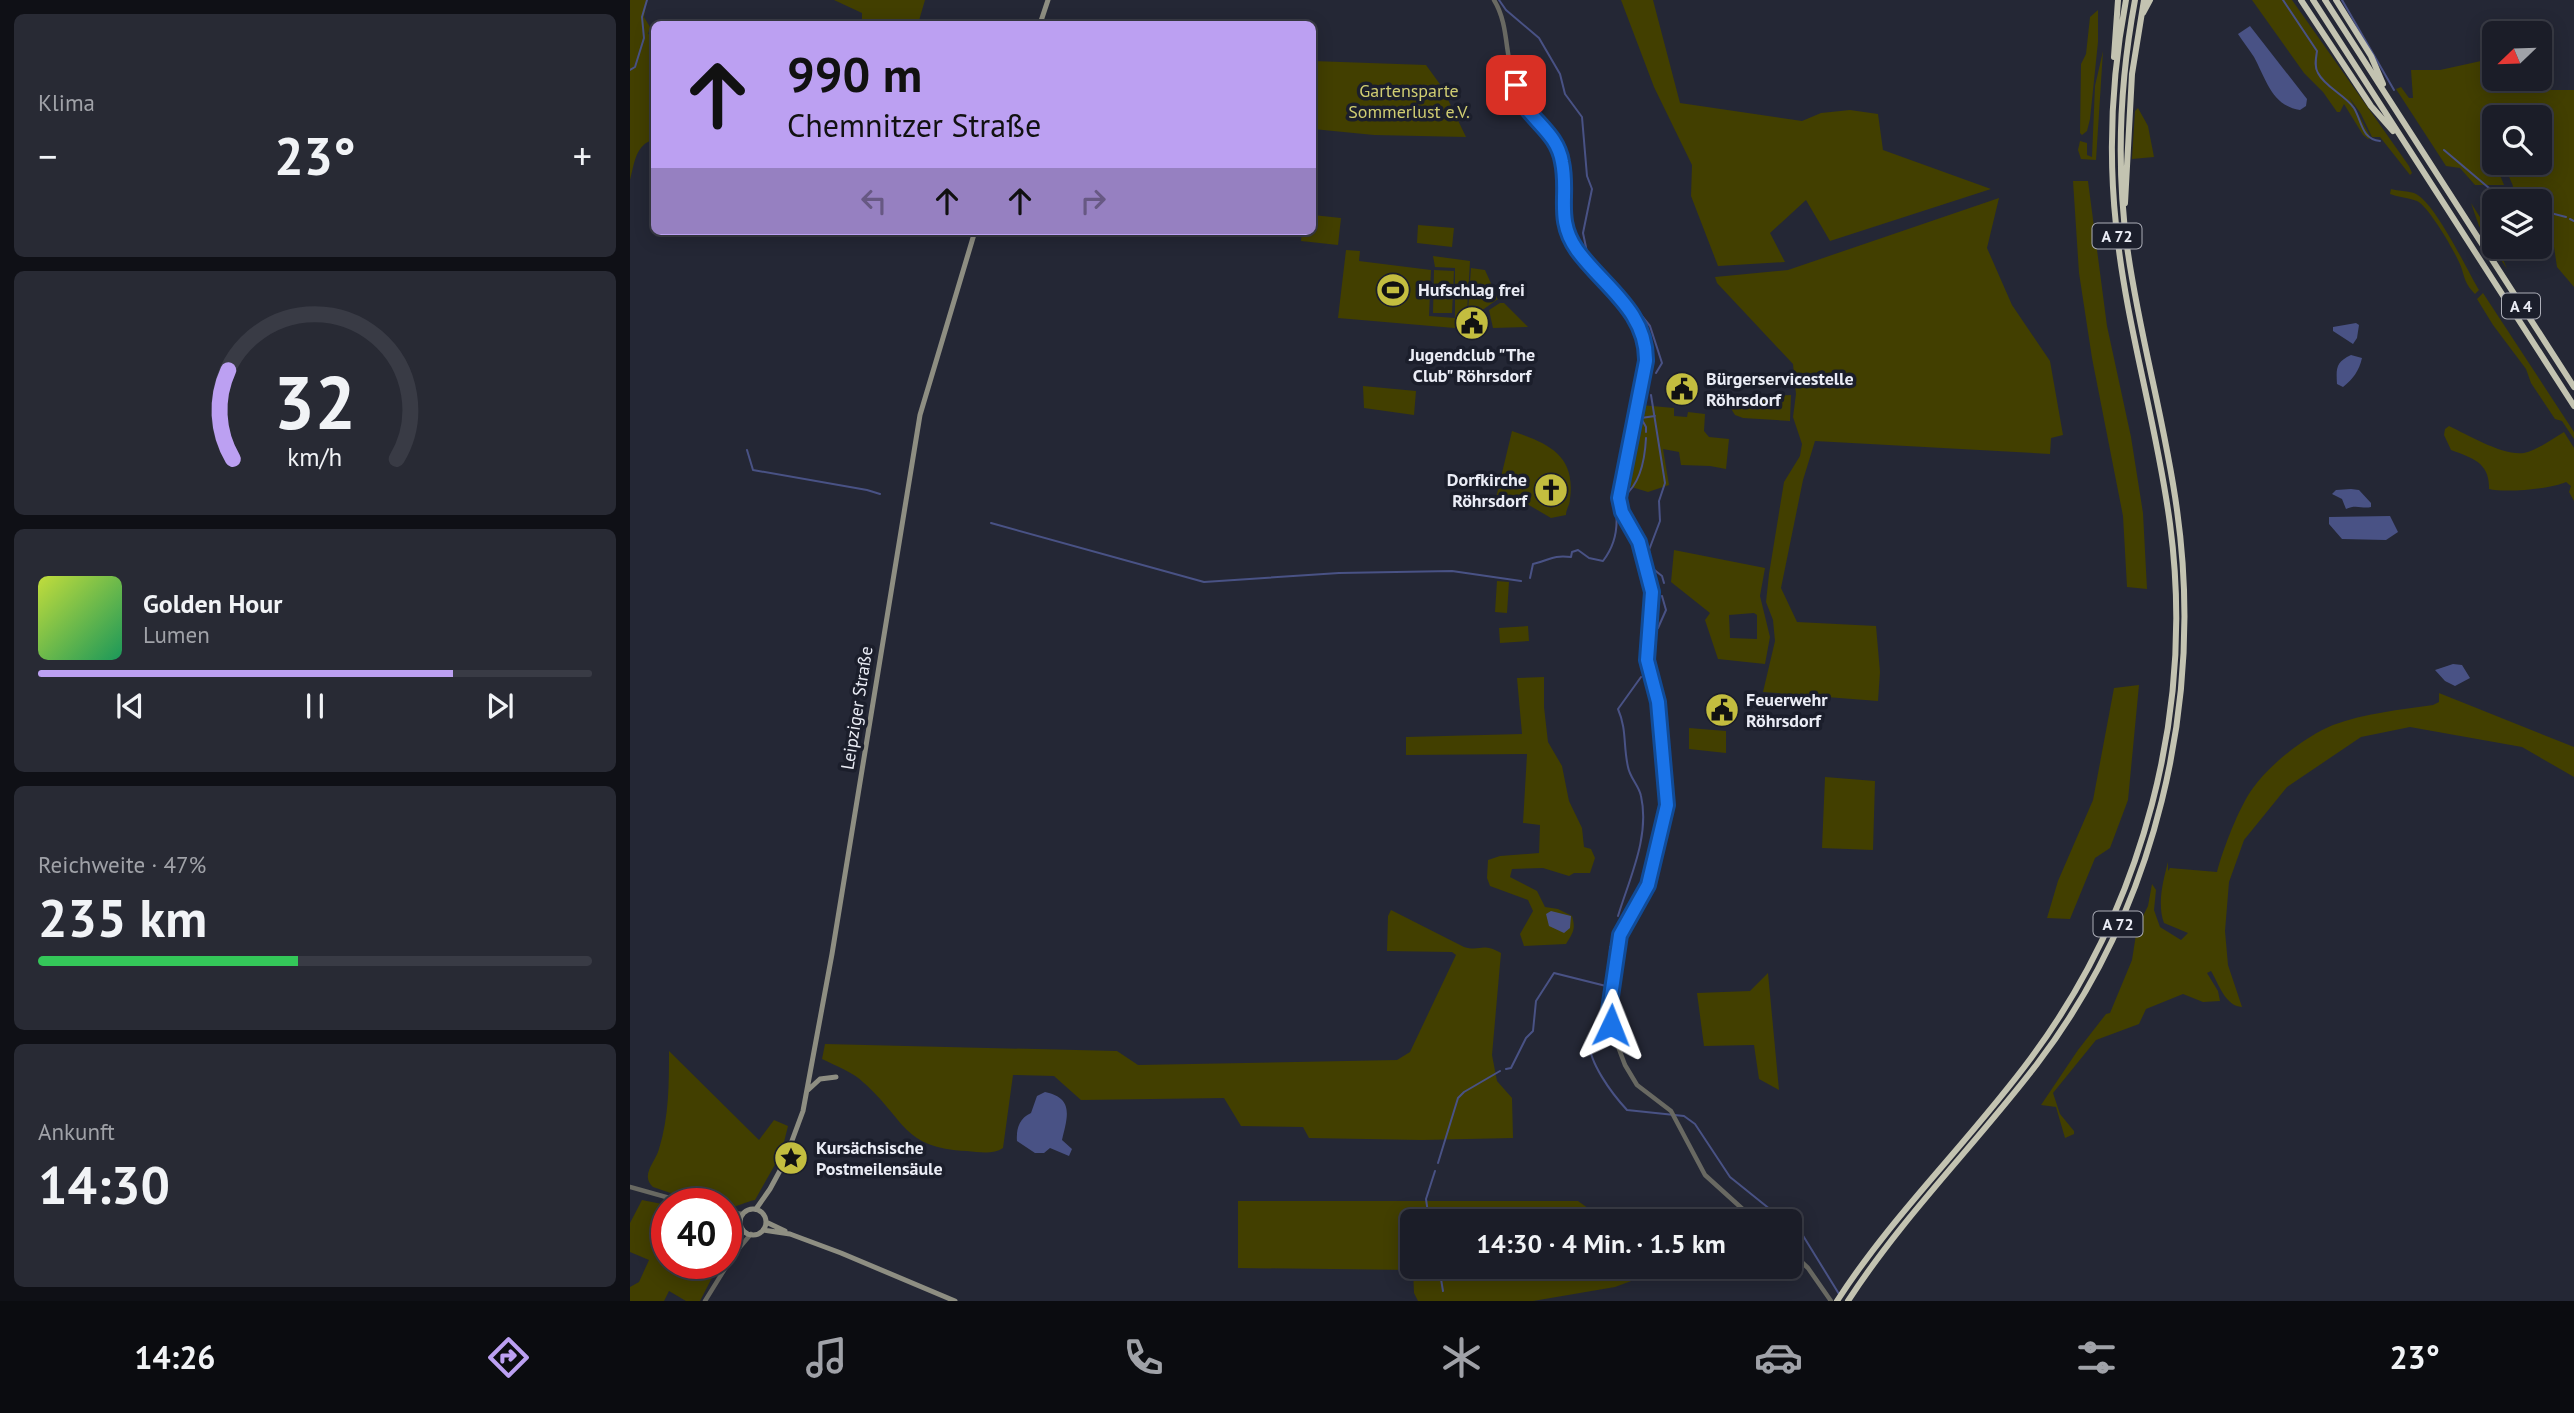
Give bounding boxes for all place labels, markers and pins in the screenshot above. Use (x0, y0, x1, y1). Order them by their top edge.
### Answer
pin (1486, 55, 1546, 115)
sports icon: Hufschlag frei (1374, 271, 1412, 309)
place label: Hufschlag frei (1418, 278, 1525, 301)
public building icon: Jugendclub "The Club" Röhrsdorf (1453, 304, 1491, 342)
place label: Jugendclub "The Club" Röhrsdorf (1408, 343, 1535, 387)
place label: Bürgerservicestelle Röhrsdorf (1706, 367, 1854, 411)
public building icon: Bürgerservicestelle Röhrsdorf (1663, 370, 1701, 408)
place label: Dorfkirche Röhrsdorf (1447, 468, 1528, 512)
church icon: Dorfkirche Röhrsdorf (1532, 471, 1570, 509)
place label: Feuerwehr Röhrsdorf (1746, 688, 1828, 732)
public building icon: Feuerwehr Röhrsdorf (1703, 691, 1741, 729)
place label: Kursächsische Postmeilensäule (816, 1136, 943, 1180)
place icon: Kursächsische Postmeilensäule (772, 1139, 810, 1177)

